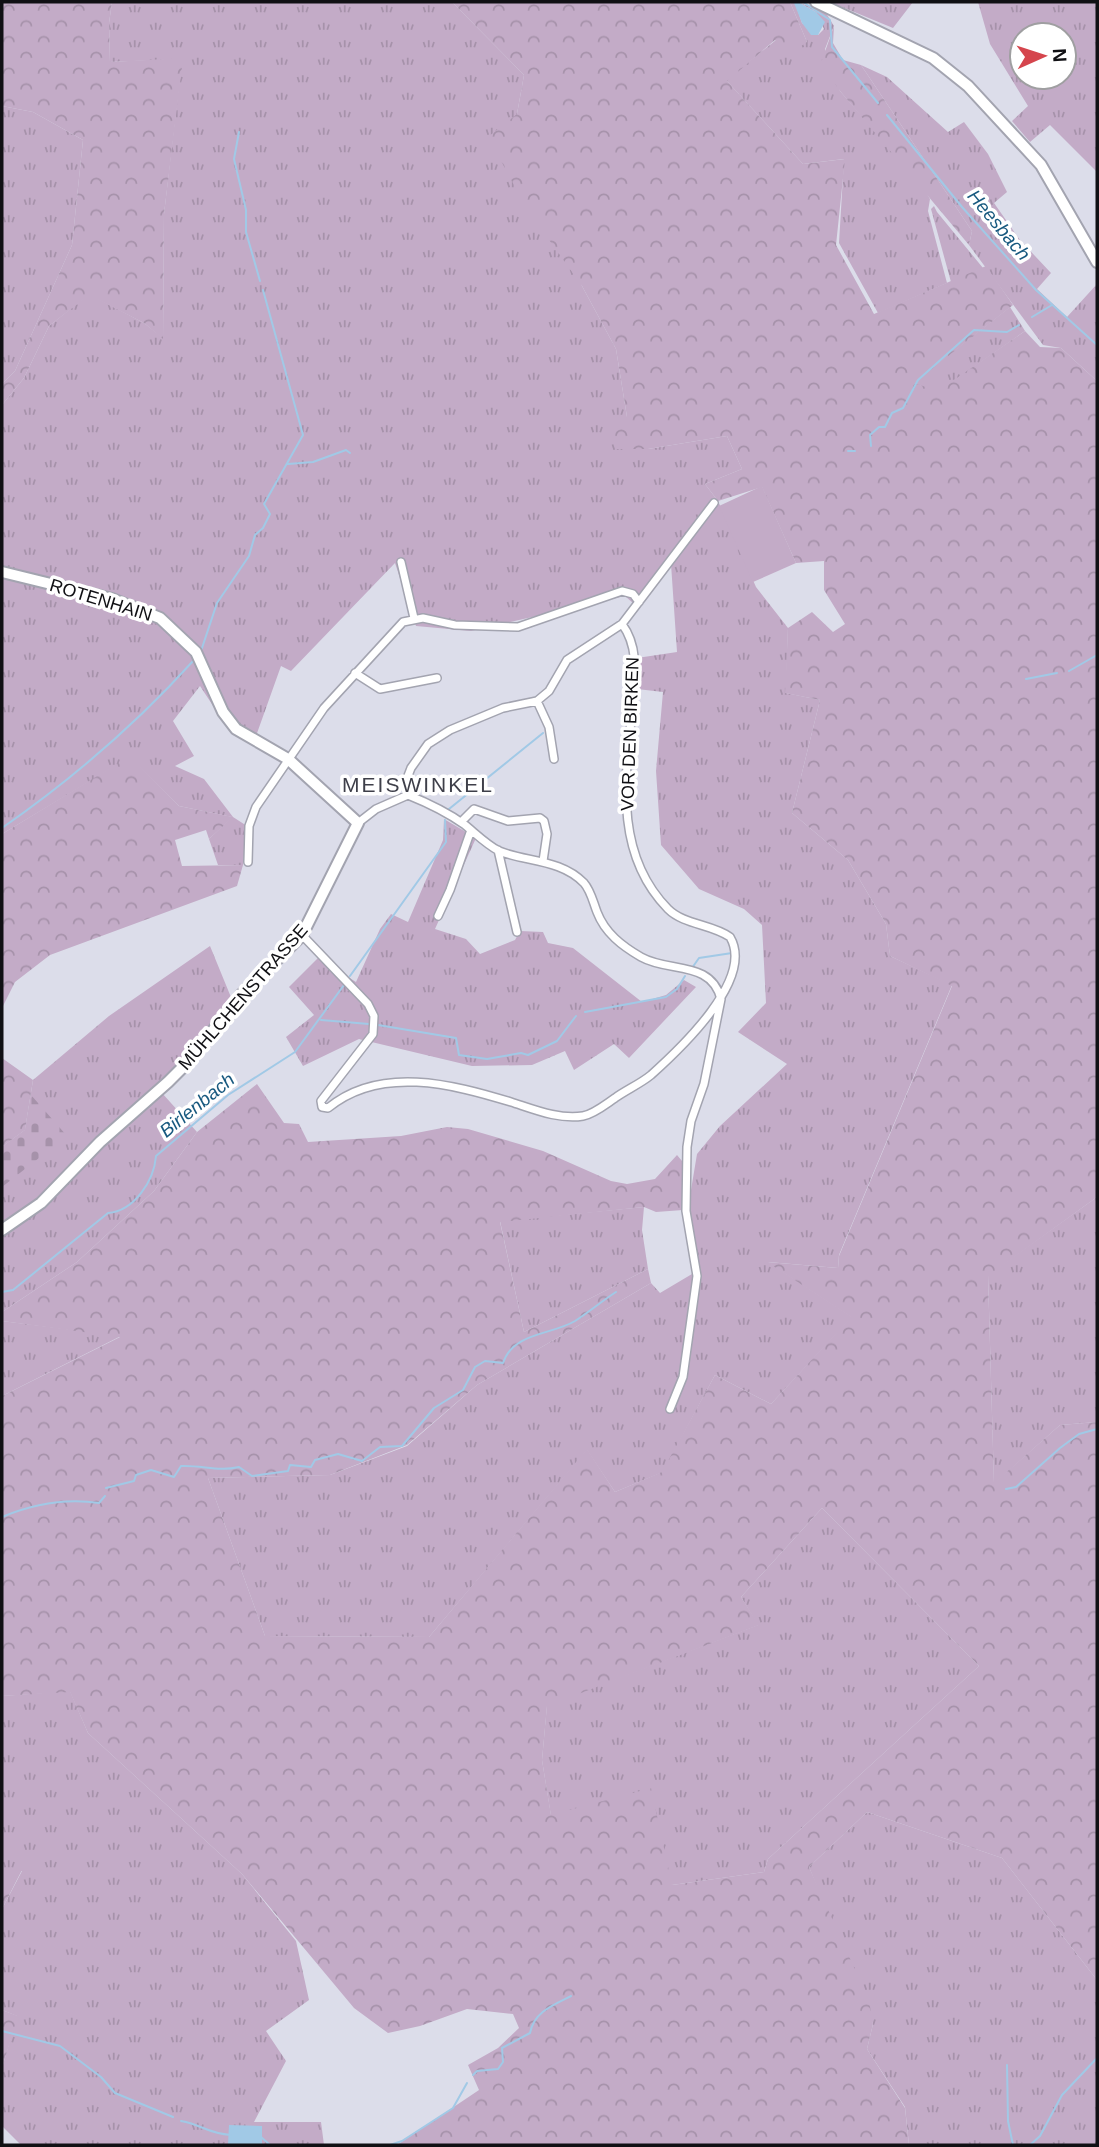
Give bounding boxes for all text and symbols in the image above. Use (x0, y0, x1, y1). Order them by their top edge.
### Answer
north arrow (1008, 21, 1078, 91)
text: N (1049, 48, 1070, 63)
water label: Heesbach (963, 185, 1035, 265)
street label: ROTENHAIN (47, 575, 155, 625)
street label: VOR DEN BIRKEN (617, 657, 643, 811)
district label: MEISWINKEL (342, 773, 494, 796)
street label: MÜHLCHENSTRASSE (174, 920, 312, 1074)
water label: Birlenbach (156, 1069, 238, 1141)

